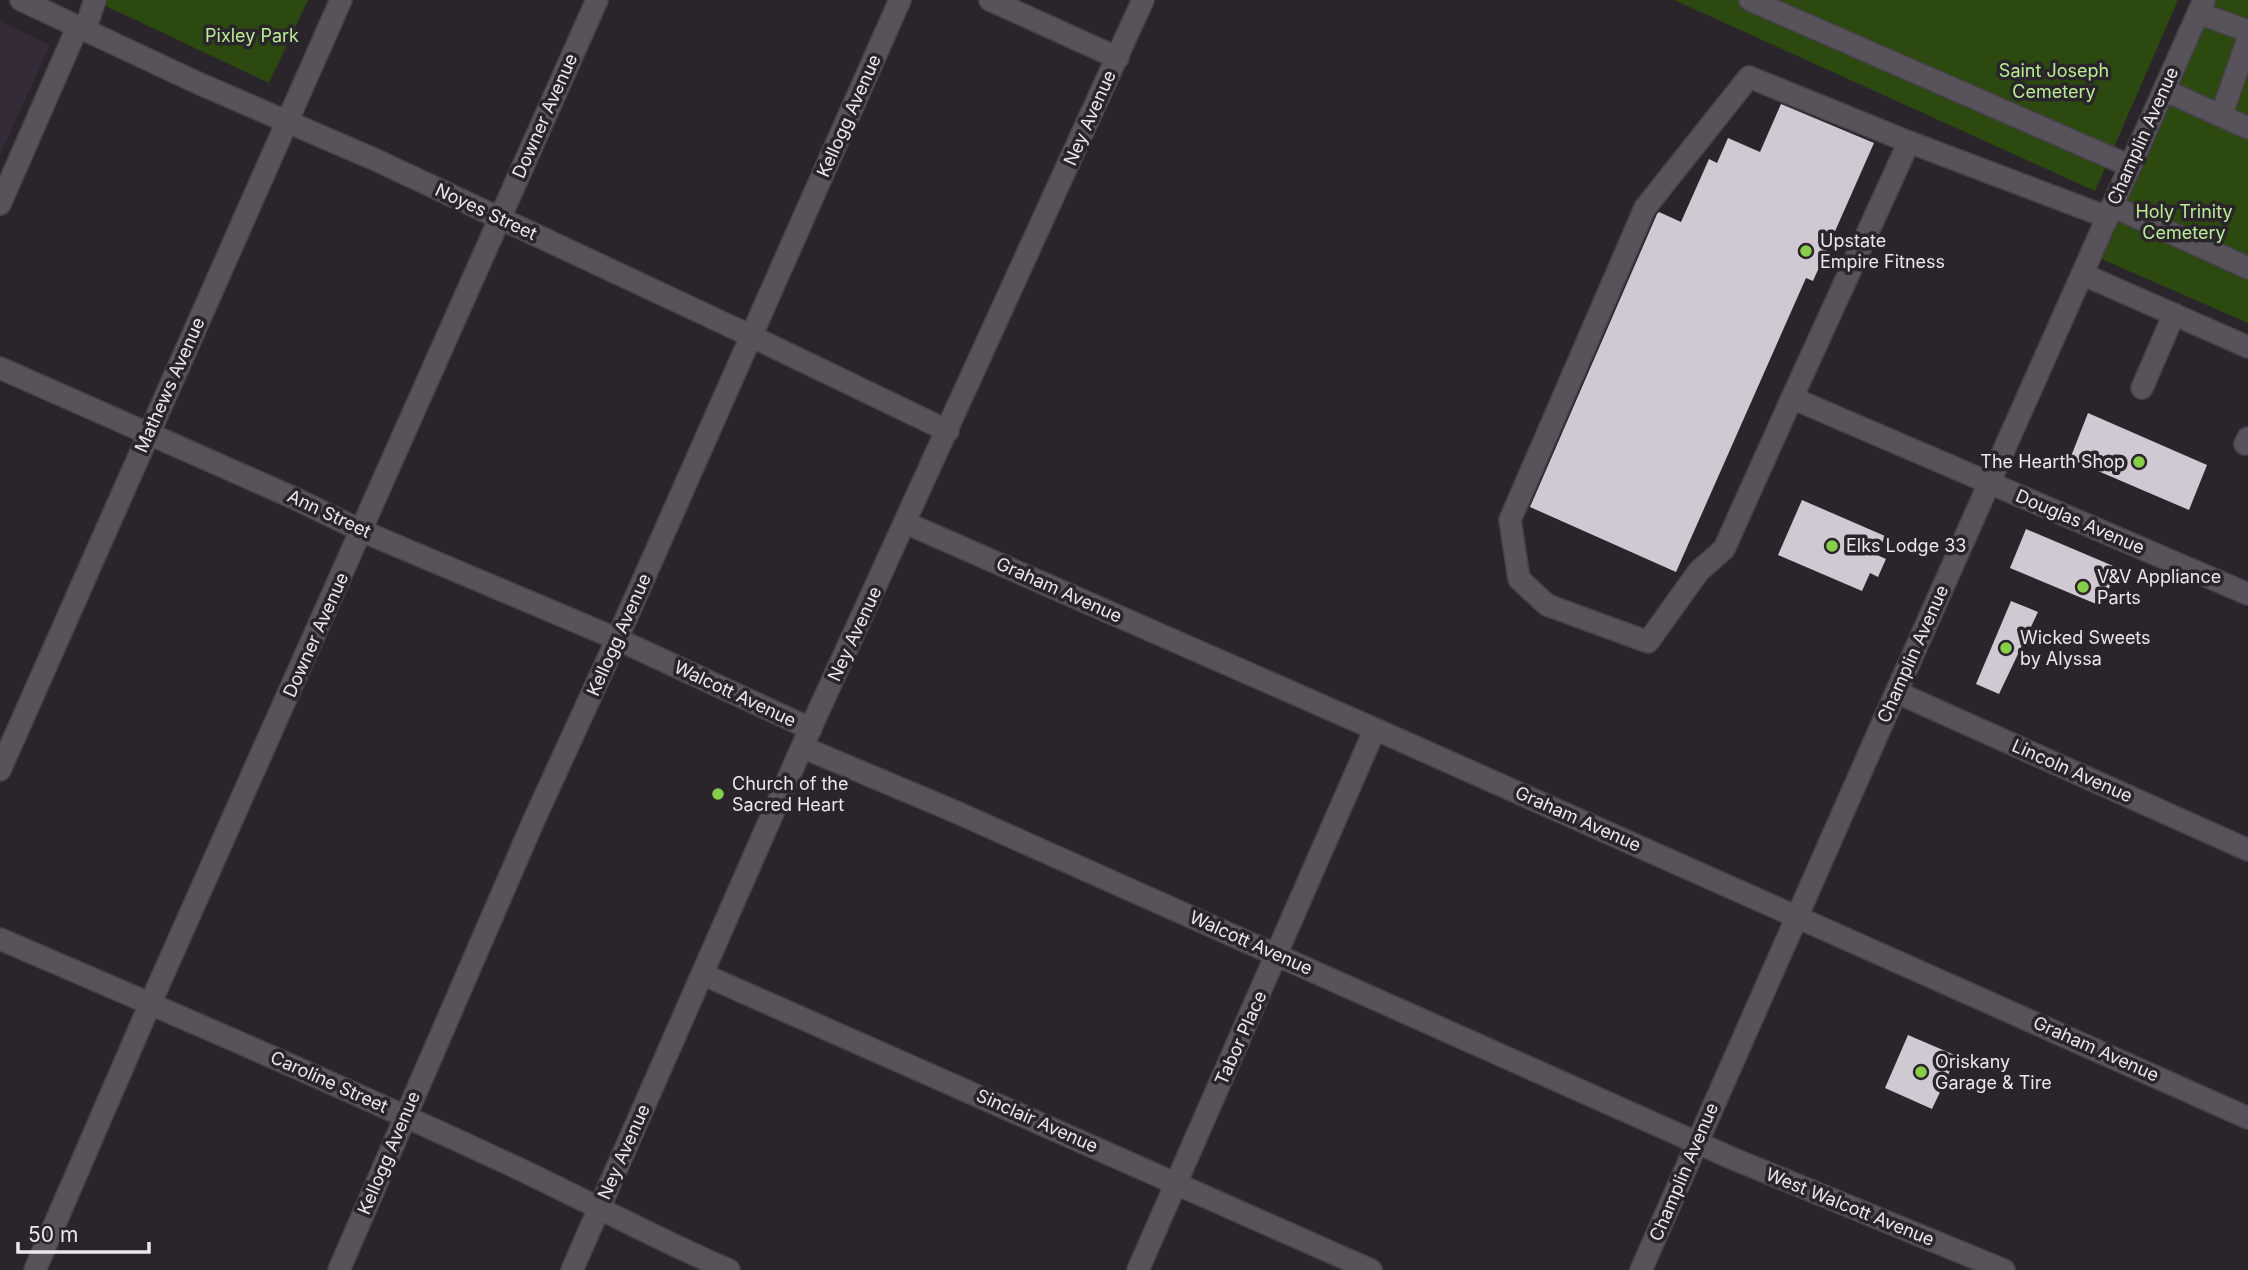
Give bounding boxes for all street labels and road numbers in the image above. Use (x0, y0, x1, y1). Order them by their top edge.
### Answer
street label: Downer Avenue (508, 50, 581, 181)
street label: Kellogg Avenue (812, 51, 885, 180)
street label: Champlin Avenue (2103, 64, 2182, 208)
street label: Ney Avenue (1059, 67, 1120, 169)
street label: Noyes Street (432, 179, 540, 244)
street label: Mathews Avenue (130, 314, 209, 456)
street label: Ann Street (284, 485, 374, 542)
street label: Douglas Avenue (2013, 485, 2148, 558)
street label: Graham Avenue (993, 552, 1125, 627)
street label: Downer Avenue (279, 569, 352, 700)
street label: Kellogg Avenue (582, 570, 655, 699)
street label: Champlin Avenue (1873, 582, 1952, 726)
street label: Ney Avenue (823, 583, 886, 685)
street label: Walcott Avenue (671, 656, 799, 731)
street label: Lincoln Avenue (2009, 735, 2136, 806)
street label: Graham Avenue (1512, 781, 1644, 856)
street label: Walcott Avenue (1187, 906, 1316, 979)
street label: Tabor Place (1210, 987, 1271, 1088)
street label: Graham Avenue (2030, 1011, 2162, 1086)
street label: Caroline Street (267, 1046, 391, 1117)
street label: Sinclair Avenue (973, 1084, 1101, 1157)
street label: Kellogg Avenue (353, 1088, 424, 1218)
street label: Champlin Avenue (1645, 1099, 1722, 1244)
street label: Ney Avenue (593, 1101, 654, 1203)
street label: West Walcott Avenue (1763, 1163, 1937, 1250)

